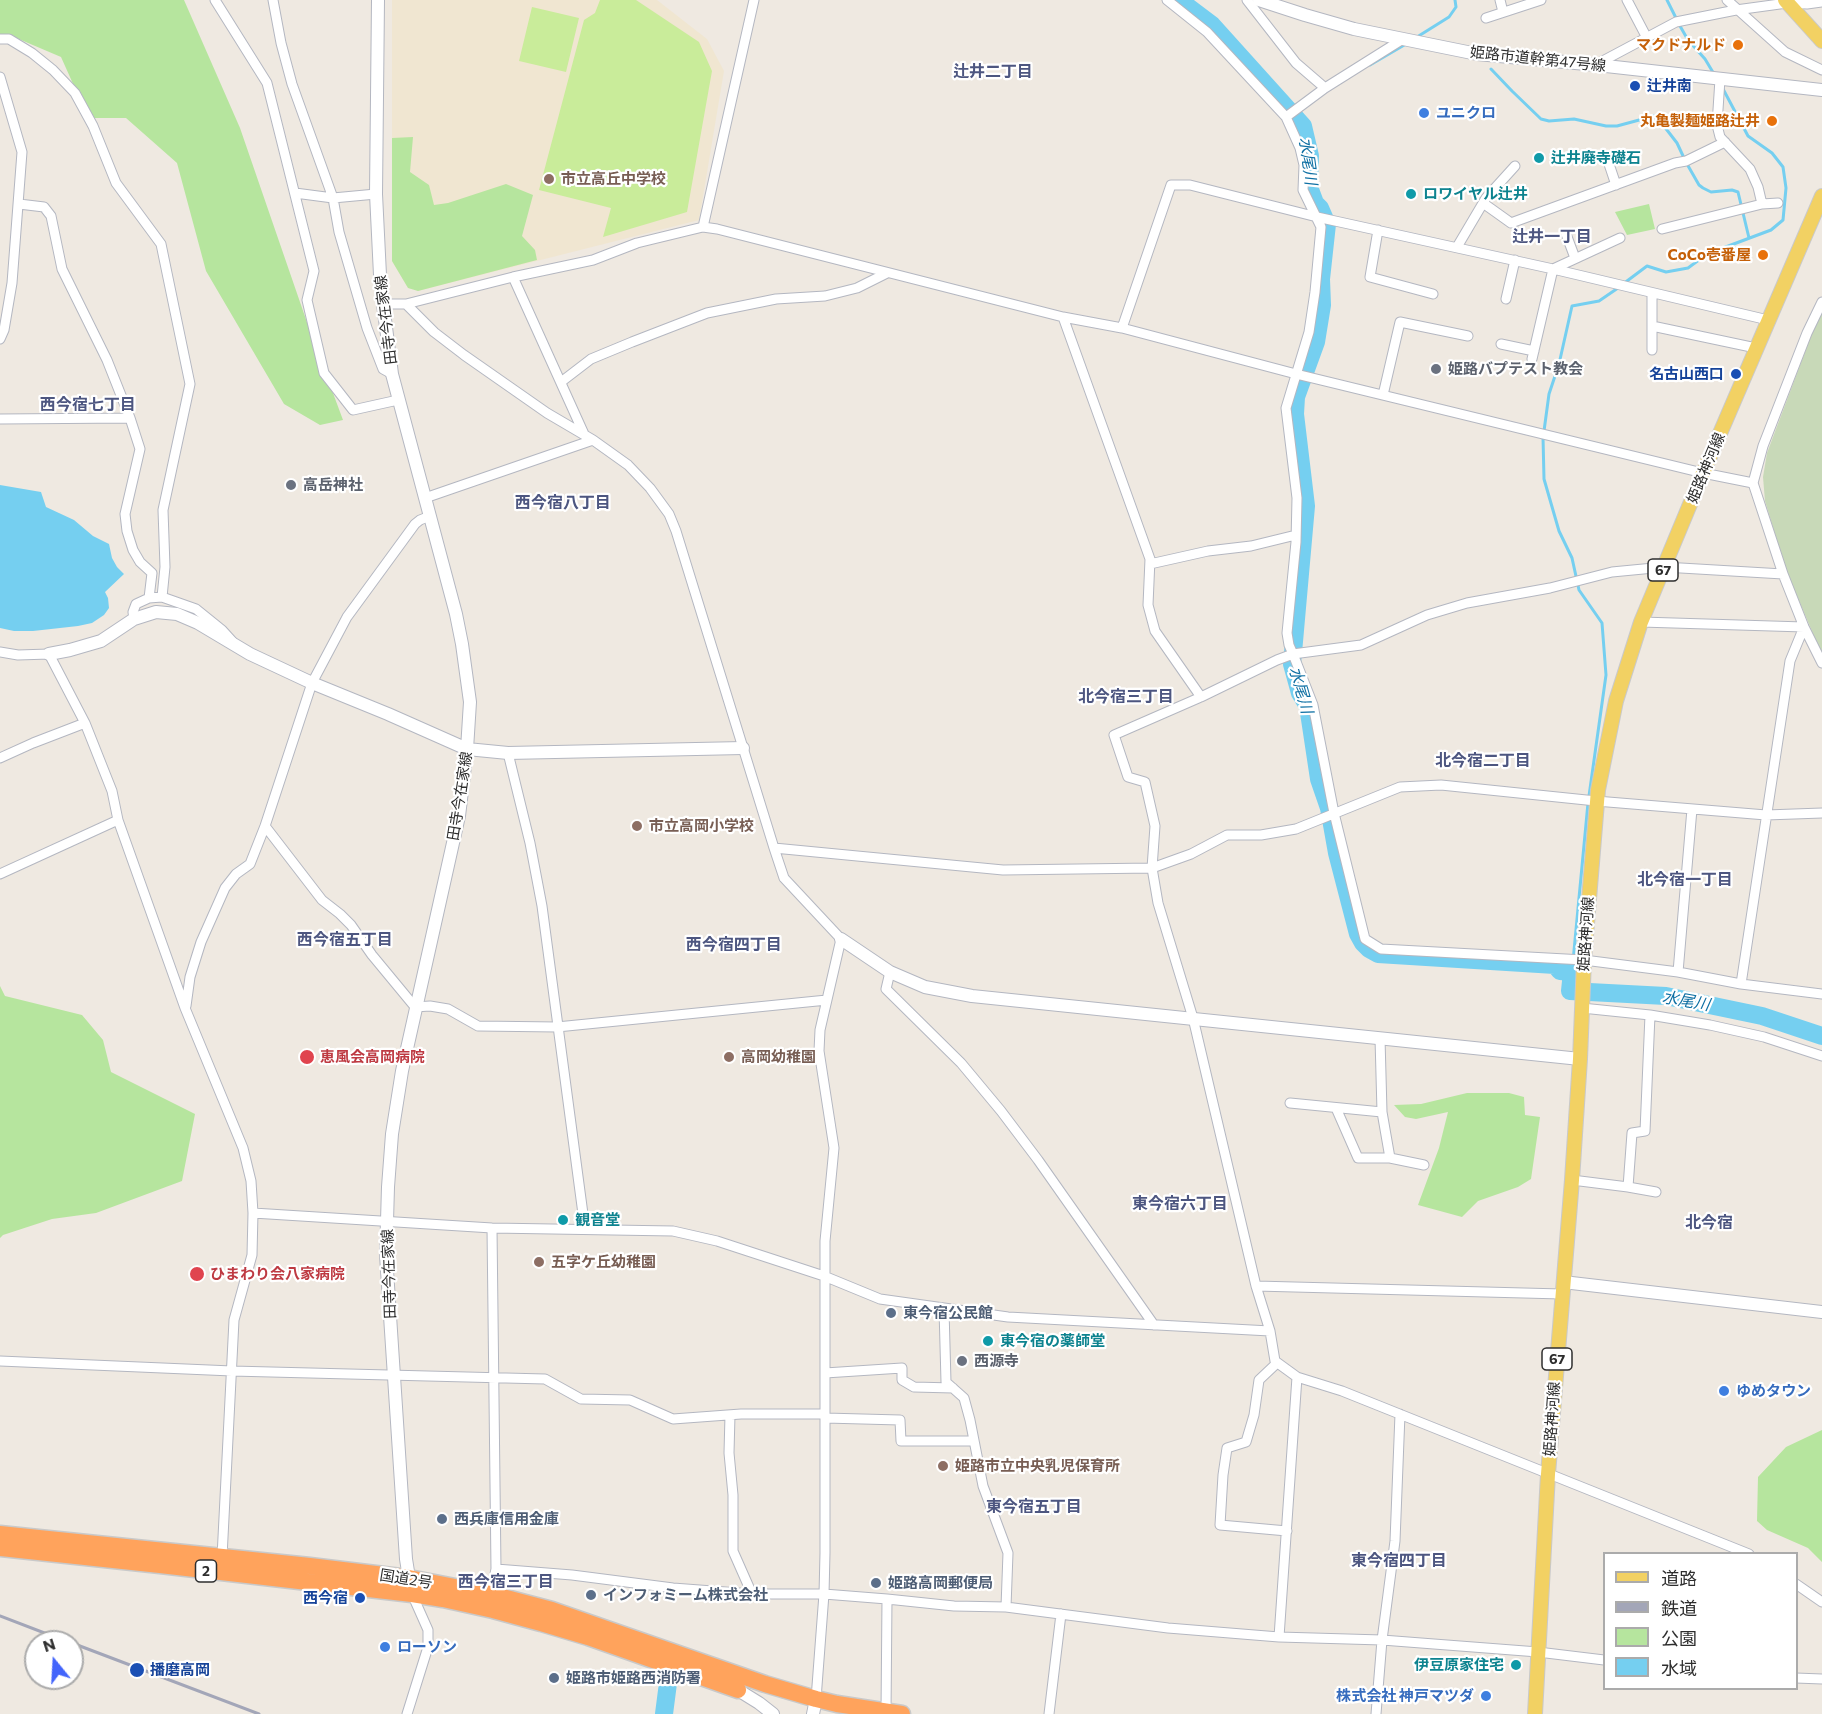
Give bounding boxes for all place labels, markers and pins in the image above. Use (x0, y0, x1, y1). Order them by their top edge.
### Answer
place label: マクドナルド (1636, 36, 1726, 54)
marker: マクドナルド (1731, 38, 1745, 52)
place label: 辻井南 (1647, 77, 1692, 95)
marker: 辻井南 (1628, 79, 1642, 93)
place label: ユニクロ (1436, 104, 1496, 122)
marker: ユニクロ (1417, 106, 1431, 120)
place label: 丸亀製麺姫路辻井 (1640, 112, 1760, 130)
marker: 丸亀製麺姫路辻井 (1765, 114, 1779, 128)
place label: 辻井廃寺礎石 (1551, 149, 1641, 167)
marker: 辻井廃寺礎石 (1532, 151, 1546, 165)
place label: 市立高丘中学校 (561, 170, 666, 188)
marker: 市立高丘中学校 (542, 172, 556, 186)
place label: ロワイヤル辻井 (1423, 185, 1528, 203)
marker: ロワイヤル辻井 (1404, 187, 1418, 201)
place label: CoCo壱番屋 (1668, 246, 1751, 264)
marker: CoCo壱番屋 (1756, 248, 1770, 262)
place label: 姫路バプテスト教会 (1448, 360, 1583, 378)
marker: 姫路バプテスト教会 (1429, 362, 1443, 376)
place label: 名古山西口 (1649, 365, 1724, 383)
marker: 名古山西口 (1729, 367, 1743, 381)
place label: 高岳神社 (303, 476, 363, 494)
marker: 高岳神社 (284, 478, 298, 492)
place label: 市立高岡小学校 (649, 817, 754, 835)
marker: 市立高岡小学校 (630, 819, 644, 833)
marker: 恵風会高岡病院 (298, 1048, 316, 1066)
place label: 恵風会高岡病院 (320, 1048, 425, 1066)
place label: 高岡幼稚園 (741, 1048, 816, 1066)
marker: 高岡幼稚園 (722, 1050, 736, 1064)
place label: 観音堂 (575, 1211, 620, 1229)
marker: 観音堂 (556, 1213, 570, 1227)
place label: 五字ケ丘幼稚園 (551, 1253, 656, 1271)
marker: 五字ケ丘幼稚園 (532, 1255, 546, 1269)
marker: ひまわり会八家病院 (188, 1265, 206, 1283)
place label: ひまわり会八家病院 (210, 1265, 345, 1283)
place label: 東今宿公民館 (903, 1304, 993, 1322)
marker: 東今宿公民館 (884, 1306, 898, 1320)
place label: 東今宿の薬師堂 (1000, 1332, 1105, 1350)
marker: 東今宿の薬師堂 (981, 1334, 995, 1348)
place label: 西源寺 (974, 1352, 1019, 1370)
marker: 西源寺 (955, 1354, 969, 1368)
place label: ゆめタウン (1736, 1382, 1811, 1400)
marker: ゆめタウン (1717, 1384, 1731, 1398)
place label: 姫路市立中央乳児保育所 (955, 1457, 1120, 1475)
marker: 姫路市立中央乳児保育所 (936, 1459, 950, 1473)
place label: 西兵庫信用金庫 (454, 1510, 559, 1528)
marker: 西兵庫信用金庫 (435, 1512, 449, 1526)
place label: 姫路高岡郵便局 (888, 1574, 993, 1592)
marker: 姫路高岡郵便局 (869, 1576, 883, 1590)
place label: インフォミーム株式会社 (603, 1586, 768, 1604)
marker: インフォミーム株式会社 (584, 1588, 598, 1602)
place label: 西今宿 (303, 1589, 348, 1607)
marker: 西今宿 (353, 1591, 367, 1605)
place label: ローソン (397, 1638, 457, 1656)
marker: ローソン (378, 1640, 392, 1654)
place label: 伊豆原家住宅 (1414, 1656, 1504, 1674)
marker: 伊豆原家住宅 (1509, 1658, 1523, 1672)
marker: 播磨高岡 (128, 1661, 146, 1679)
place label: 播磨高岡 (150, 1661, 210, 1679)
place label: 姫路市姫路西消防署 (566, 1669, 701, 1687)
marker: 姫路市姫路西消防署 (547, 1671, 561, 1685)
place label: 株式会社 神戸マツダ (1336, 1687, 1474, 1705)
marker: 株式会社 神戸マツダ (1479, 1689, 1493, 1703)

